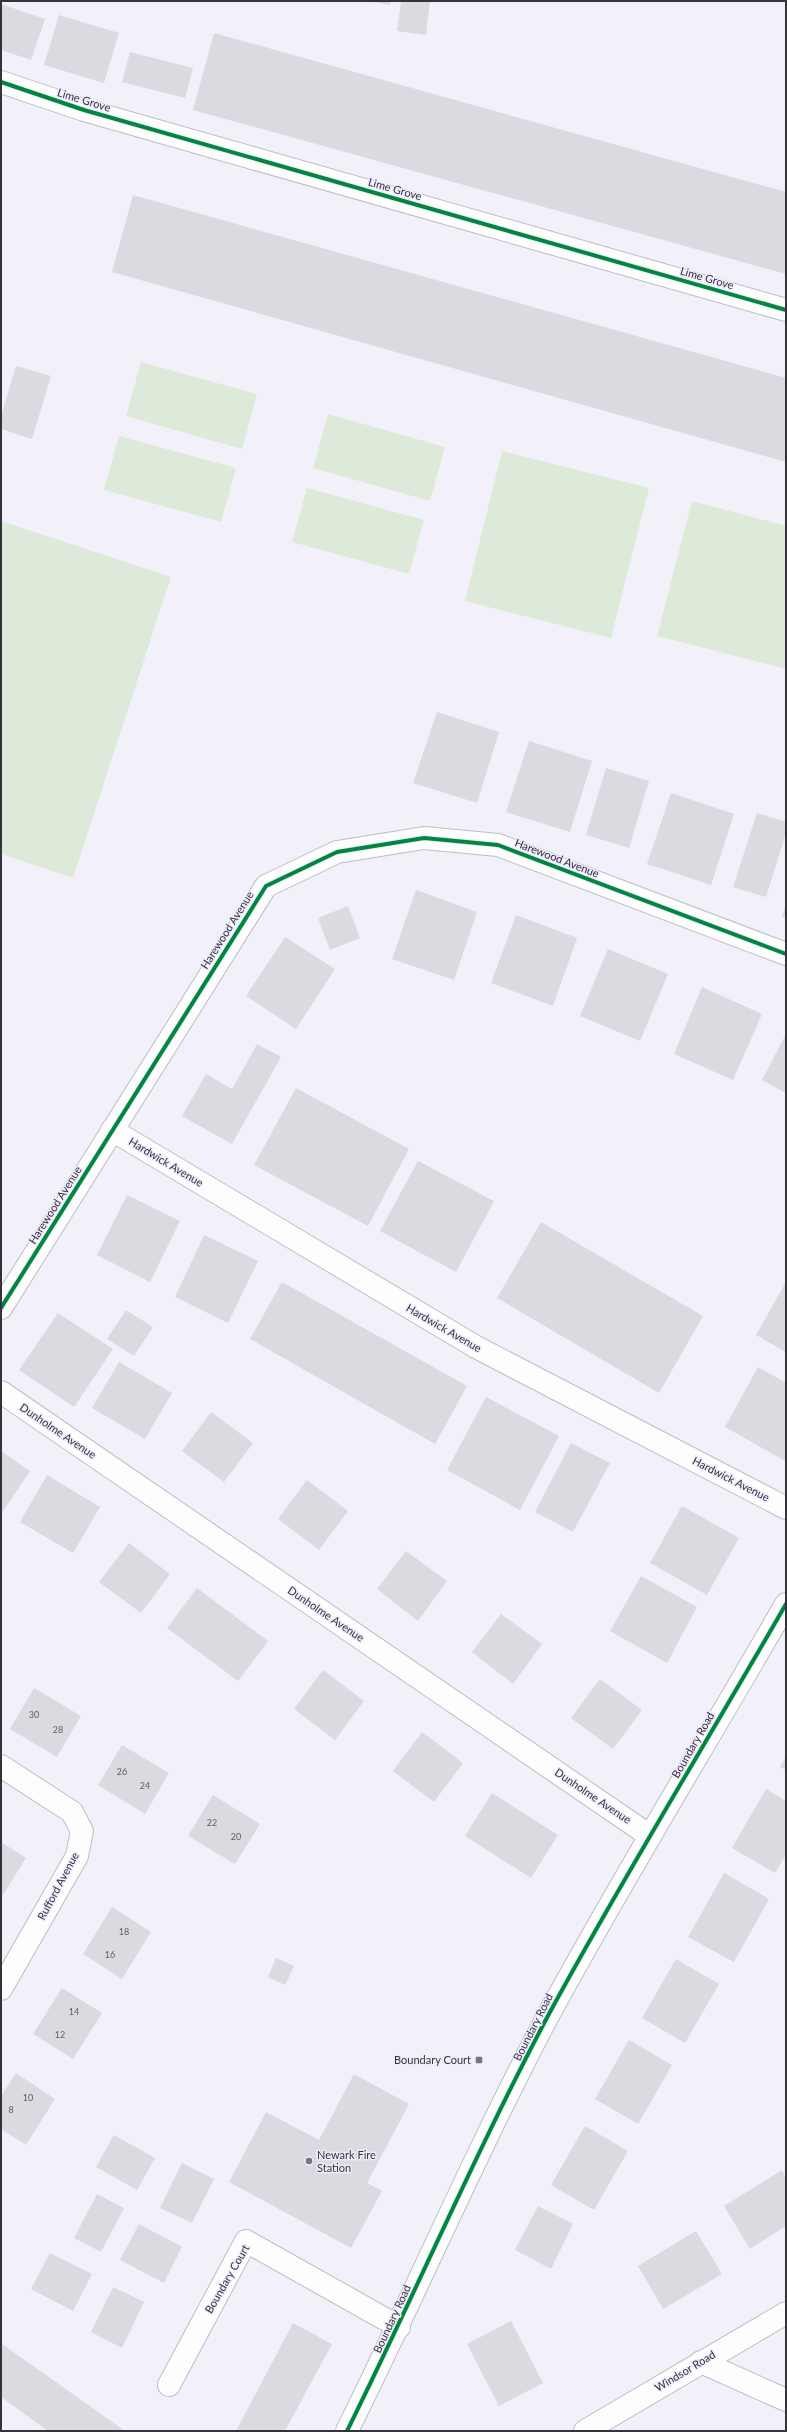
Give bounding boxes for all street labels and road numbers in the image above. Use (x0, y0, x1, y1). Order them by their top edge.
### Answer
street label: Lime Grove (56, 85, 113, 114)
street label: Lime Grove (367, 175, 424, 202)
street label: Lime Grove (679, 264, 736, 291)
street label: Harewood Avenue (513, 835, 601, 880)
street label: Harewood Avenue (197, 888, 256, 971)
street label: Hardwick Avenue (127, 1134, 206, 1189)
street label: Harewood Avenue (25, 1163, 84, 1246)
street label: Hardwick Avenue (404, 1301, 484, 1354)
street label: Dunholme Avenue (18, 1400, 99, 1461)
street label: Hardwick Avenue (691, 1454, 772, 1504)
street label: Dunholme Avenue (286, 1583, 367, 1644)
street label: Boundary Road (668, 1710, 717, 1780)
street label: Dunholme Avenue (553, 1765, 634, 1826)
street label: Rufford Avenue (34, 1849, 81, 1922)
street label: Boundary Road (510, 1991, 555, 2063)
street label: Boundary Court (202, 2242, 251, 2315)
street label: Boundary Road (370, 2283, 413, 2355)
street label: Windsor Road (652, 2347, 717, 2394)

